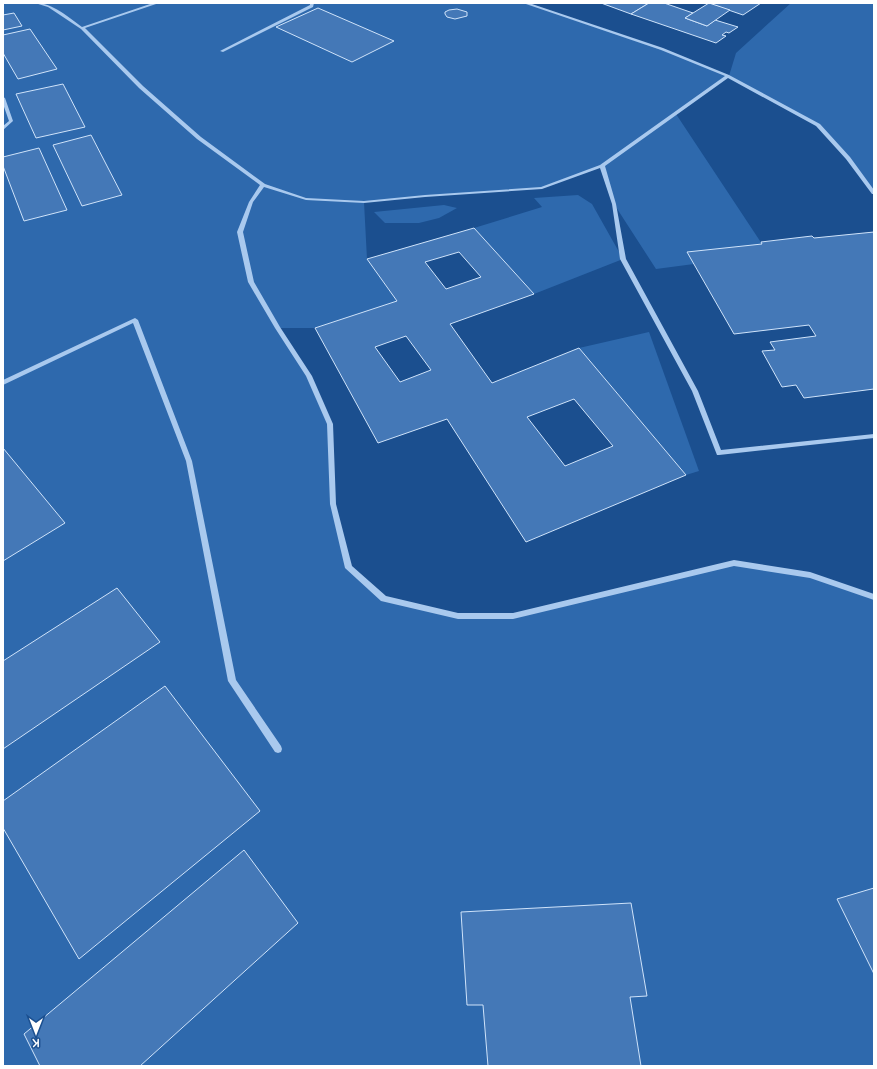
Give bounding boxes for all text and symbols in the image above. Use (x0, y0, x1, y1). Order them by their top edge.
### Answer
north arrow (16, 1013, 56, 1053)
text: K (32, 1036, 40, 1049)

